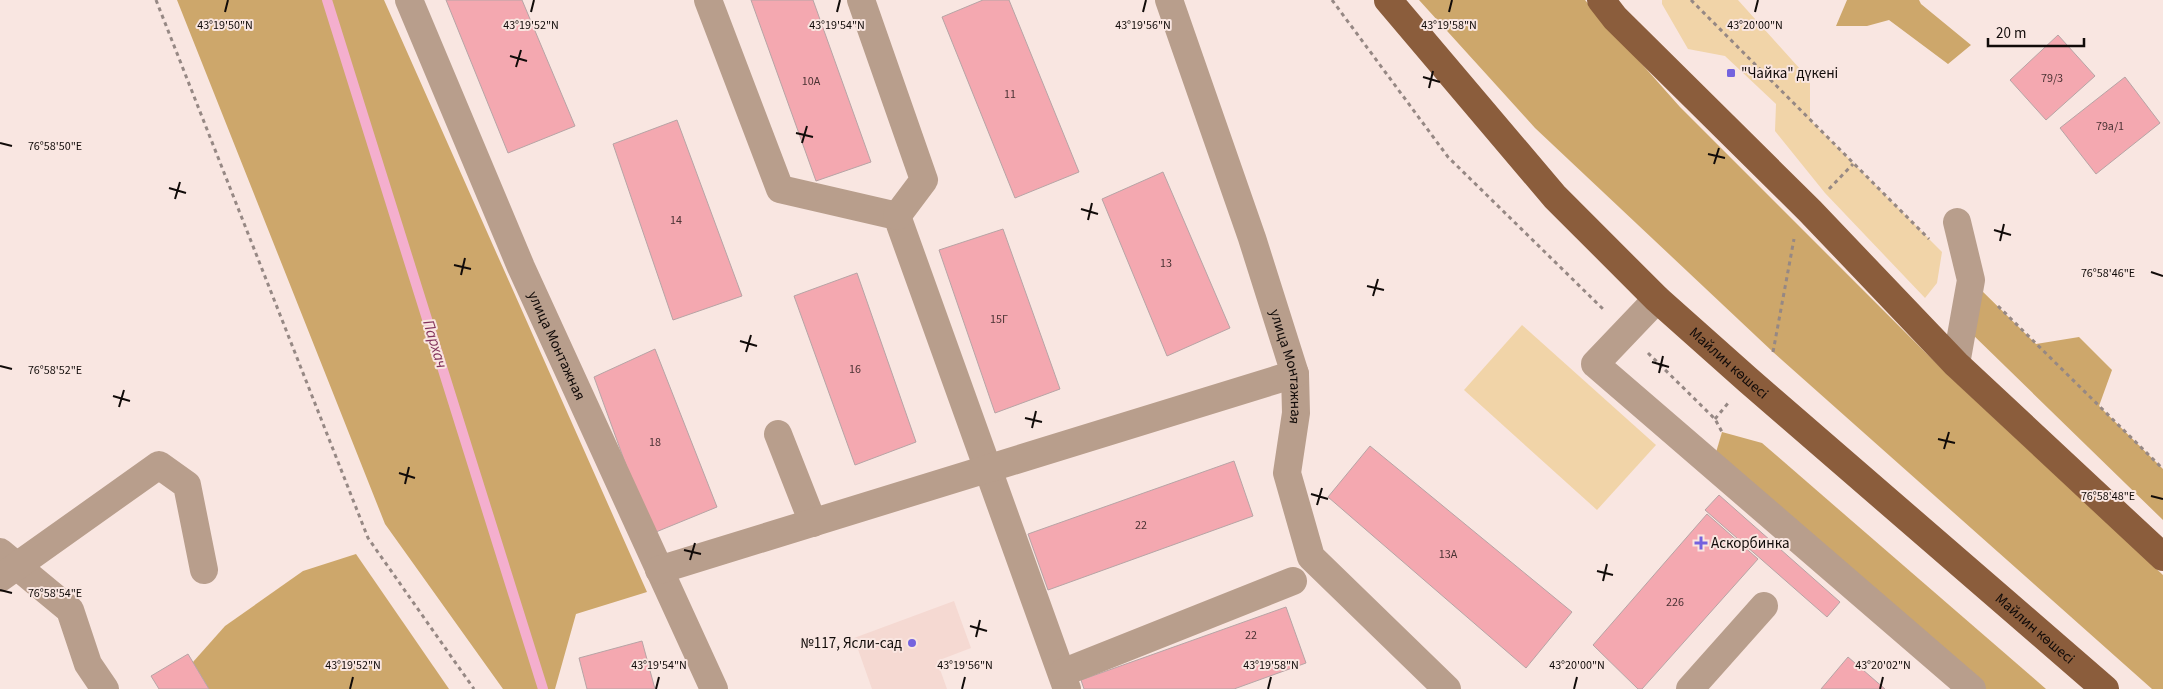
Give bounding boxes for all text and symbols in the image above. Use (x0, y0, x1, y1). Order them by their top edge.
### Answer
scale bar (1988, 15, 2084, 47)
text: 43°19'50"N (197, 17, 253, 34)
text: 43°19'52"N (503, 17, 559, 34)
text: 43°19'54"N (809, 17, 865, 34)
text: 43°19'56"N (1115, 17, 1171, 34)
text: 43°19'58"N (1421, 17, 1477, 34)
text: 43°20'00"N (1727, 17, 1783, 34)
text: 20 m (1996, 23, 2026, 44)
place label: "Чайка" дүкені (1741, 63, 1838, 84)
marker: "Чайка" дүкені (1725, 67, 1737, 79)
house number: 79/3 (2041, 70, 2063, 87)
house number: 10А (802, 73, 821, 90)
house number: 11 (1004, 86, 1016, 103)
house number: 79а/1 (2096, 118, 2124, 135)
text: 76°58'50"E (28, 138, 82, 155)
house number: 14 (670, 212, 682, 229)
house number: 13 (1160, 255, 1172, 272)
text: 76°58'46"E (2081, 265, 2135, 282)
street label: улица Монтажная (523, 288, 591, 404)
street label: улица Монтажная (1265, 306, 1307, 426)
house number: 15Г (990, 311, 1008, 328)
water label: Пархач (417, 317, 453, 371)
street label: Майлин көшесі (1685, 322, 1773, 404)
house number: 16 (849, 361, 861, 378)
text: 76°58'52"E (28, 362, 82, 379)
house number: 18 (649, 434, 661, 451)
text: 76°58'48"E (2081, 488, 2135, 505)
house number: 22 (1135, 517, 1147, 534)
place label: Аскорбинка (1711, 533, 1790, 554)
marker: Аскорбинка (1695, 537, 1707, 549)
house number: 13А (1439, 546, 1458, 563)
text: 76°58'54"E (28, 585, 82, 602)
street label: Майлин көшесі (1991, 588, 2080, 669)
house number: 226 (1666, 594, 1684, 611)
house number: 22 (1245, 627, 1257, 644)
place label: №117, Ясли-сад (800, 633, 902, 654)
marker: №117, Ясли-сад (906, 637, 918, 649)
text: 43°19'52"N (325, 657, 381, 674)
text: 43°19'54"N (631, 657, 687, 674)
text: 43°19'56"N (937, 657, 993, 674)
text: 43°19'58"N (1243, 657, 1299, 674)
text: 43°20'00"N (1549, 657, 1605, 674)
text: 43°20'02"N (1855, 657, 1911, 674)

